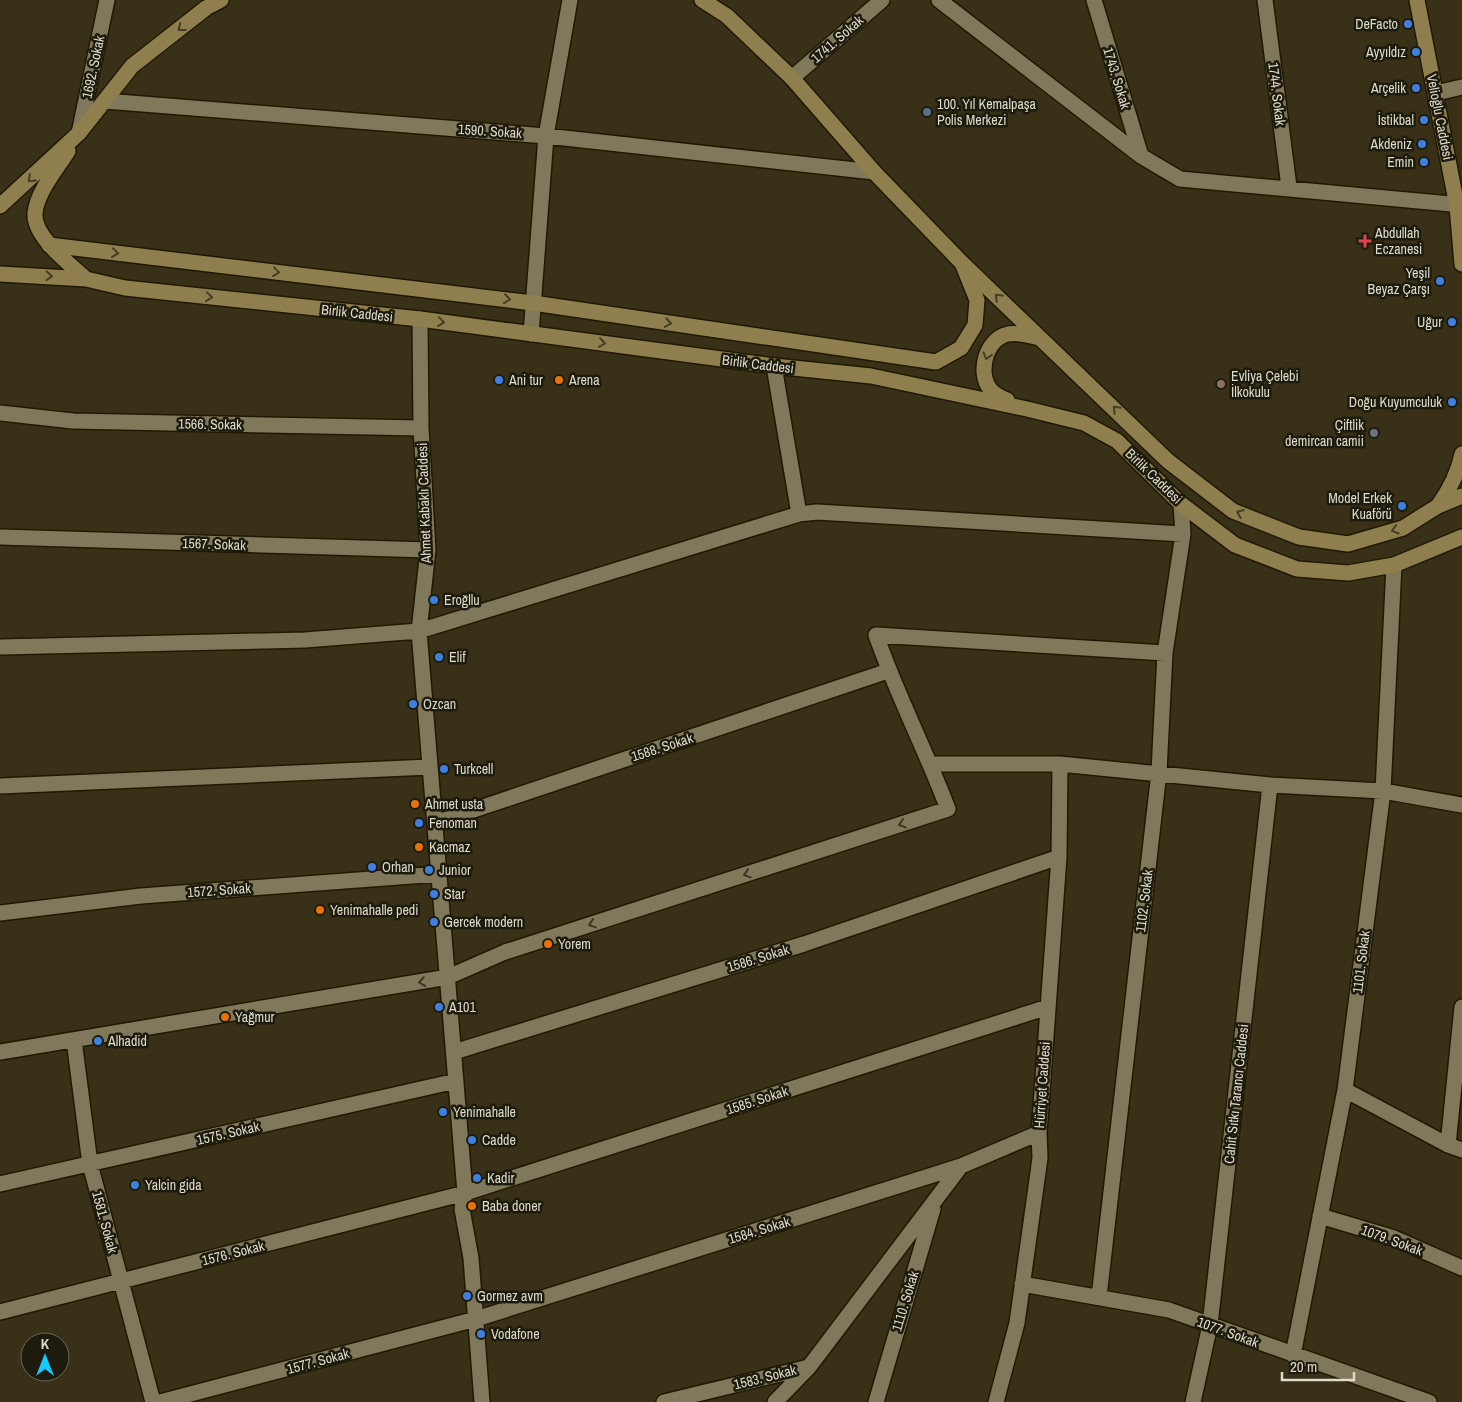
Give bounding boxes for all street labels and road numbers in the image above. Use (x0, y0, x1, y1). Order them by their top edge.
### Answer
street label: 1741. Sokak (807, 11, 867, 67)
street label: 1692. Sokak (78, 34, 108, 100)
street label: 1743. Sokak (1099, 45, 1135, 111)
street label: 1744. Sokak (1264, 61, 1290, 127)
street label: Velioğlu Caddesi (1423, 73, 1457, 161)
street label: 1590. Sokak (458, 120, 523, 142)
street label: Birlik Caddesi (320, 300, 394, 326)
street label: Birlik Caddesi (721, 351, 795, 377)
street label: 1566. Sokak (178, 414, 242, 434)
street label: Ahmet Kabaklı Caddesi (413, 442, 435, 565)
street label: Birlik Caddesi (1122, 444, 1186, 508)
street label: 1567. Sokak (182, 534, 246, 554)
street label: 1588. Sokak (629, 728, 695, 765)
street label: 1102. Sokak (1131, 868, 1157, 933)
street label: 1572. Sokak (187, 879, 252, 901)
street label: 1101. Sokak (1348, 929, 1374, 994)
street label: 1586. Sokak (725, 940, 791, 976)
street label: Cahit Sıtkı Tarancı Caddesi (1220, 1023, 1252, 1165)
street label: Hürriyet Caddesi (1030, 1041, 1054, 1129)
street label: 1585. Sokak (724, 1081, 790, 1118)
street label: 1575. Sokak (195, 1117, 261, 1149)
street label: 1581. Sokak (88, 1189, 122, 1255)
street label: 1584. Sokak (726, 1212, 792, 1248)
street label: 1079. Sokak (1359, 1221, 1425, 1259)
street label: 1576. Sokak (200, 1236, 266, 1269)
street label: 1110. Sokak (887, 1268, 923, 1333)
street label: 1077. Sokak (1195, 1313, 1261, 1351)
street label: 1577. Sokak (285, 1344, 351, 1378)
street label: 1583. Sokak (732, 1360, 798, 1393)

